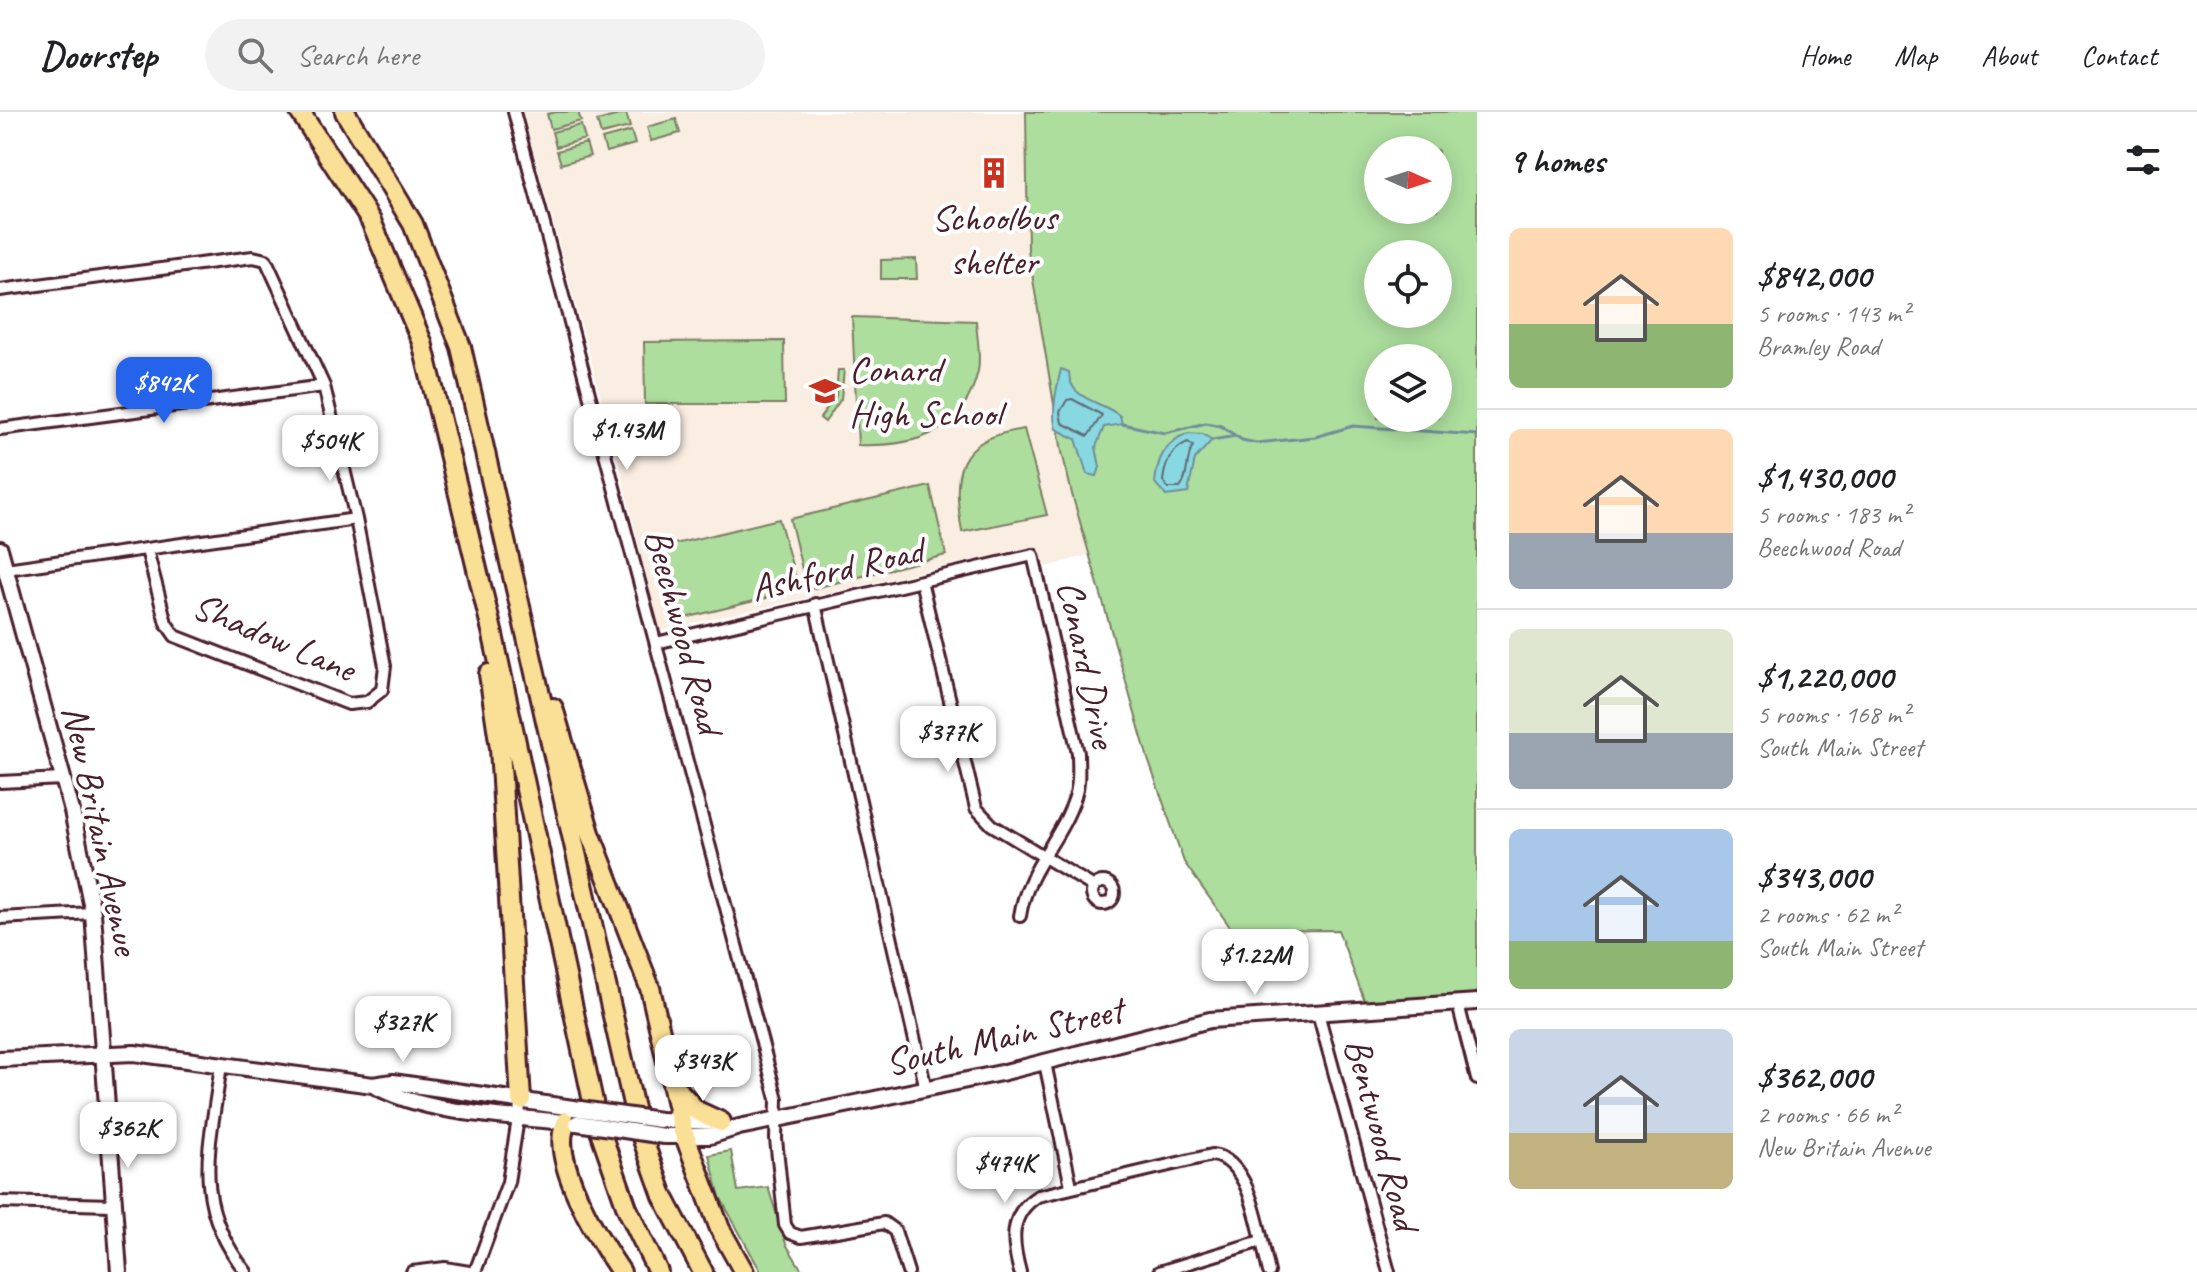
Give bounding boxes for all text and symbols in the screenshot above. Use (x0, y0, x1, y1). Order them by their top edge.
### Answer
search box (205, 19, 765, 91)
text: Doorstep (40, 32, 157, 79)
icon: search (233, 33, 277, 77)
text: Search here (297, 36, 419, 74)
text: Home (1800, 38, 1850, 73)
text: Map (1894, 38, 1937, 73)
text: About (1981, 38, 2037, 73)
text: Contact (2081, 38, 2157, 73)
north arrow (1364, 136, 1452, 224)
map controls (1364, 136, 1452, 432)
icon: filters (2121, 138, 2165, 182)
text: 9 homes (1509, 139, 1605, 182)
building icon: Schoolbus shelter (977, 156, 1011, 190)
place label: Schoolbus shelter (931, 194, 1060, 285)
button: locate (1364, 240, 1452, 328)
text: $842,000 (1757, 254, 1871, 297)
icon: home (1573, 260, 1669, 356)
text: 5 rooms · 143 m² (1757, 297, 1909, 330)
text: Bramley Road (1757, 330, 1880, 363)
button: layers (1364, 344, 1452, 432)
place label: Conard High School (849, 346, 1008, 437)
pin: $842K (108, 357, 220, 425)
text: $842K (134, 366, 194, 399)
school or university icon: Conard High School (808, 374, 842, 408)
pin: $1.43M (562, 404, 692, 472)
text: $1.43M (592, 413, 662, 446)
pin: $504K (274, 415, 386, 483)
text: $504K (300, 424, 360, 457)
text: $1,430,000 (1757, 455, 1893, 498)
icon: home (1573, 461, 1669, 557)
text: 5 rooms · 183 m² (1757, 498, 1909, 531)
street label: Beechwood Road (634, 524, 735, 744)
street label: Ashford Road (746, 525, 933, 612)
text: Beechwood Road (1757, 531, 1901, 564)
street label: Conard Drive (1046, 576, 1128, 754)
street label: Shadow Lane (186, 582, 365, 693)
text: $1,220,000 (1757, 655, 1893, 698)
icon: home (1573, 661, 1669, 757)
text: 5 rooms · 168 m² (1757, 698, 1909, 731)
street label: New Britain Avenue (52, 701, 151, 962)
pin: $377K (892, 706, 1004, 774)
text: $377K (918, 715, 978, 748)
text: South Main Street (1757, 731, 1923, 764)
text: $343,000 (1757, 855, 1871, 898)
icon: home (1573, 861, 1669, 957)
text: 2 rooms · 62 m² (1757, 898, 1898, 931)
pin: $1.22M (1190, 929, 1320, 997)
text: South Main Street (1757, 931, 1923, 964)
text: $1.22M (1220, 938, 1290, 971)
street label: South Main Street (881, 985, 1133, 1086)
pin: $327K (347, 996, 459, 1064)
text: $327K (373, 1005, 433, 1038)
street label: Bentwood Road (1334, 1033, 1432, 1241)
pin: $343K (647, 1035, 759, 1103)
text: $343K (673, 1044, 733, 1077)
text: $362,000 (1757, 1055, 1872, 1098)
icon: home (1573, 1061, 1669, 1157)
text: 2 rooms · 66 m² (1757, 1098, 1898, 1131)
pin: $362K (72, 1102, 184, 1170)
text: $362K (98, 1111, 158, 1144)
text: New Britain Avenue (1757, 1131, 1931, 1164)
pin: $474K (949, 1137, 1061, 1205)
text: $474K (975, 1146, 1035, 1179)

